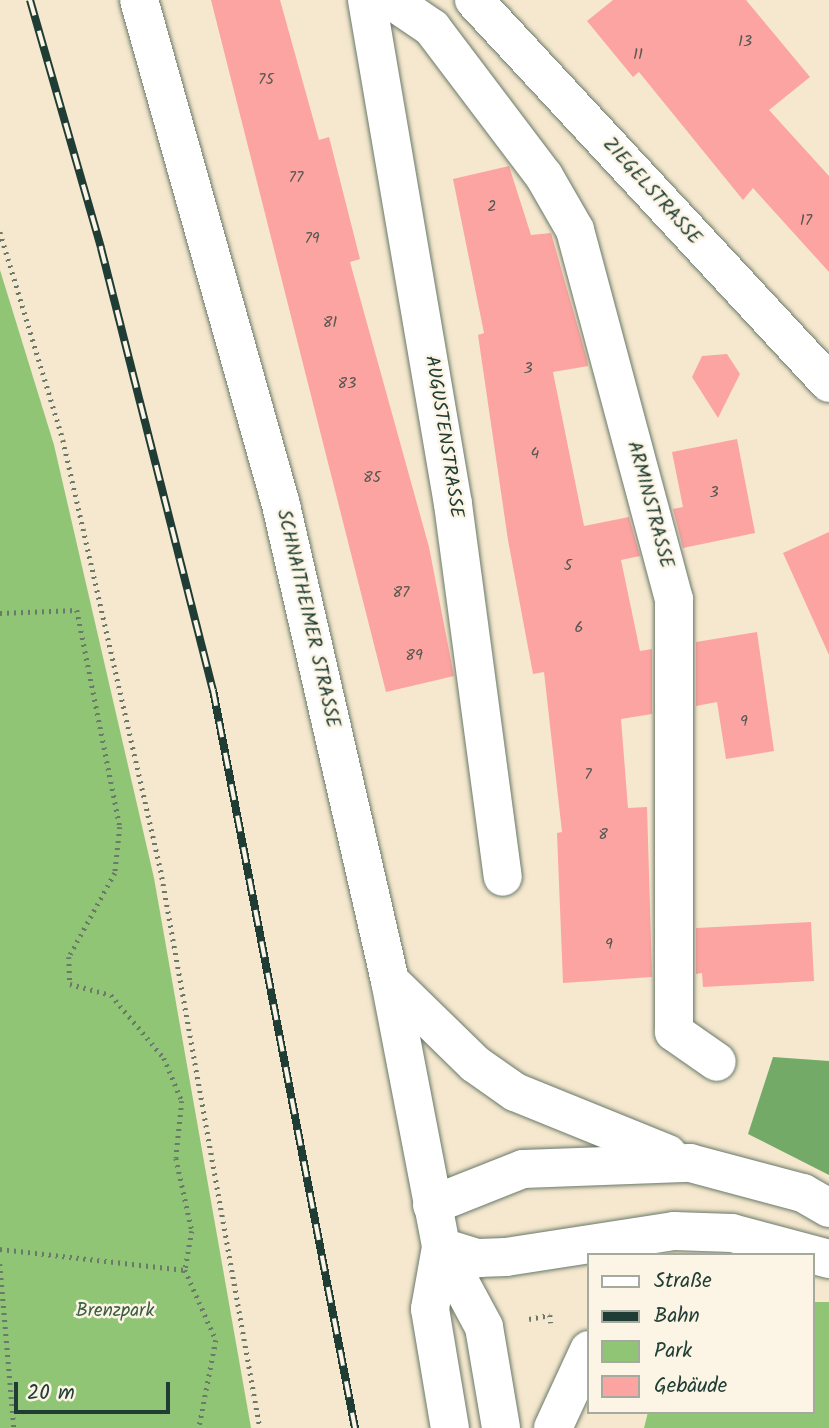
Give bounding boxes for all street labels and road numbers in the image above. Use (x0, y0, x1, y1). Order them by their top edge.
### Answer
street label: ZIEGELSTRASSE (597, 134, 705, 250)
street label: AUGUSTENSTRASSE (419, 354, 467, 520)
street label: ARMINSTRASSE (621, 439, 677, 571)
street label: SCHNAITHEIMER STRASSE (271, 508, 343, 730)

